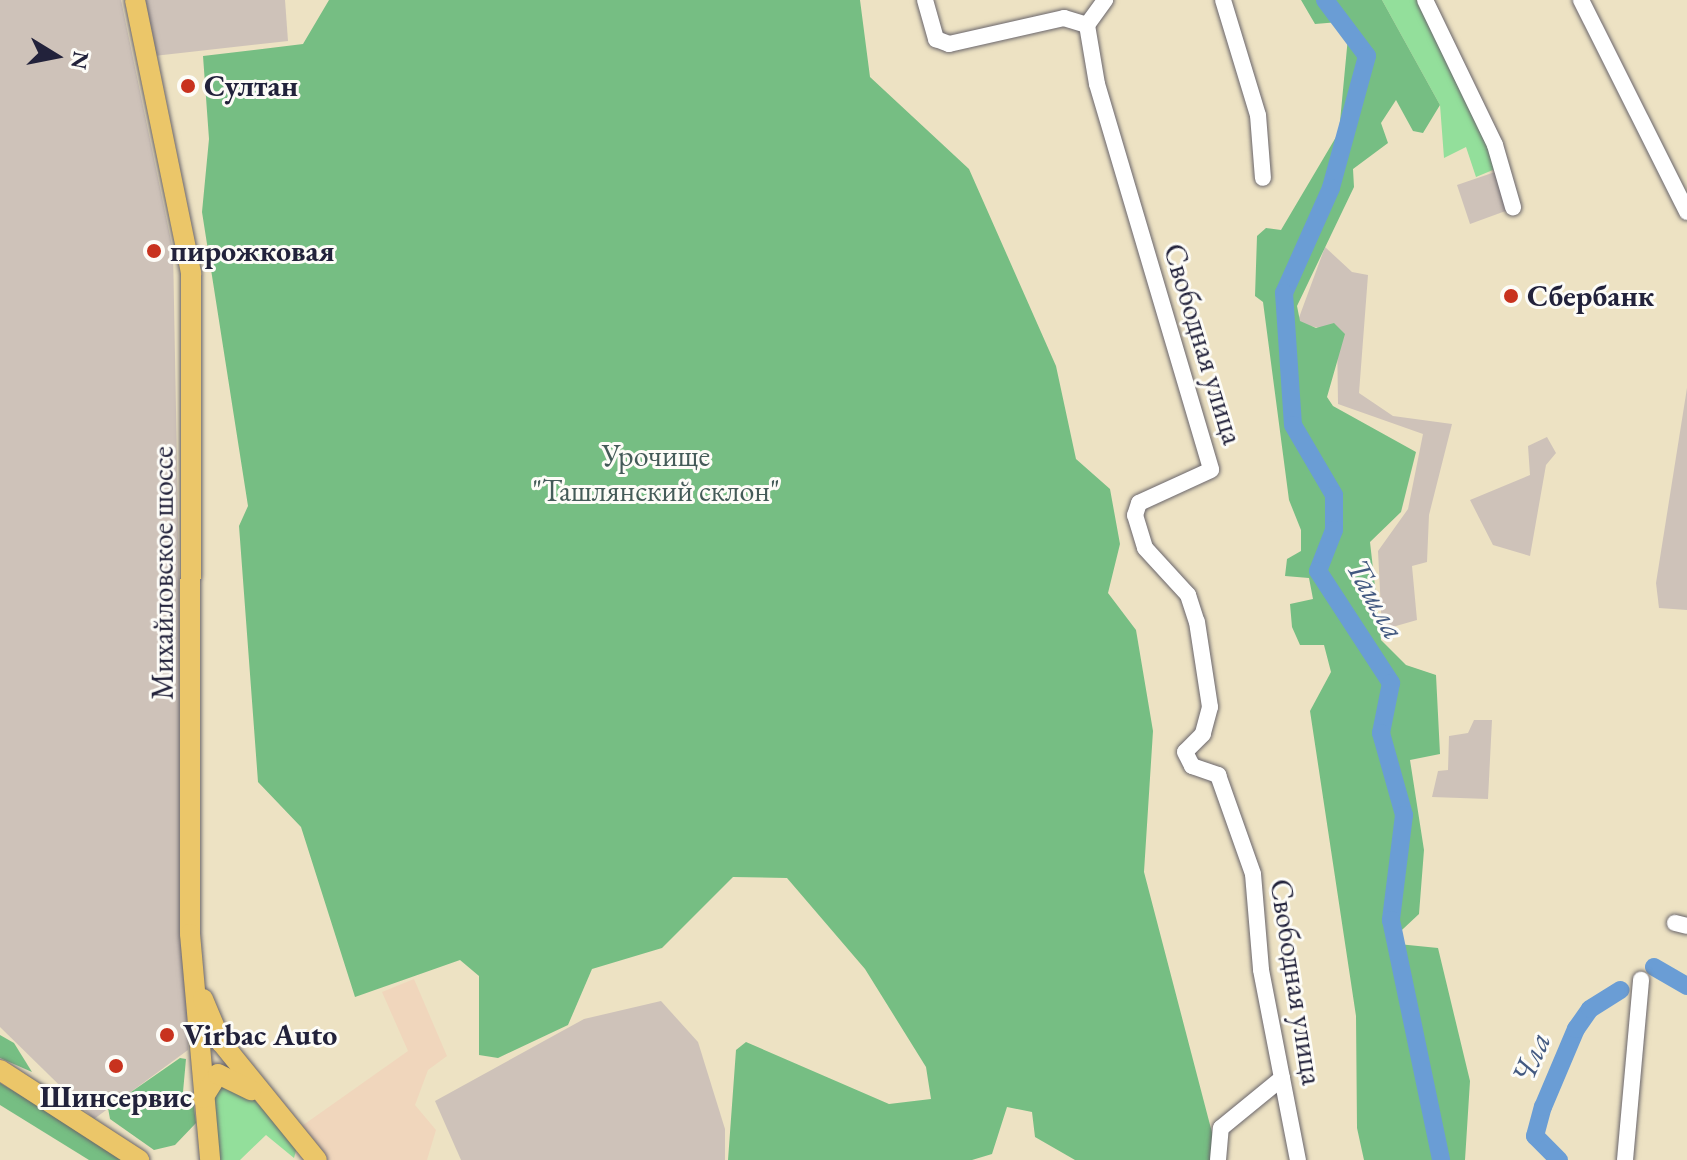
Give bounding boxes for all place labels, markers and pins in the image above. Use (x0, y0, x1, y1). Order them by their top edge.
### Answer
place label: Султан (204, 68, 298, 104)
marker: Султан (179, 77, 197, 95)
place label: пирожковая (170, 233, 335, 269)
marker: пирожковая (145, 242, 163, 260)
place label: Сбербанк (1527, 278, 1654, 314)
marker: Сбербанк (1502, 287, 1520, 305)
place label: Virbac Auto (183, 1017, 337, 1053)
marker: Virbac Auto (158, 1026, 176, 1044)
marker: Шинсервис (107, 1057, 125, 1075)
place label: Шинсервис (40, 1079, 192, 1115)

